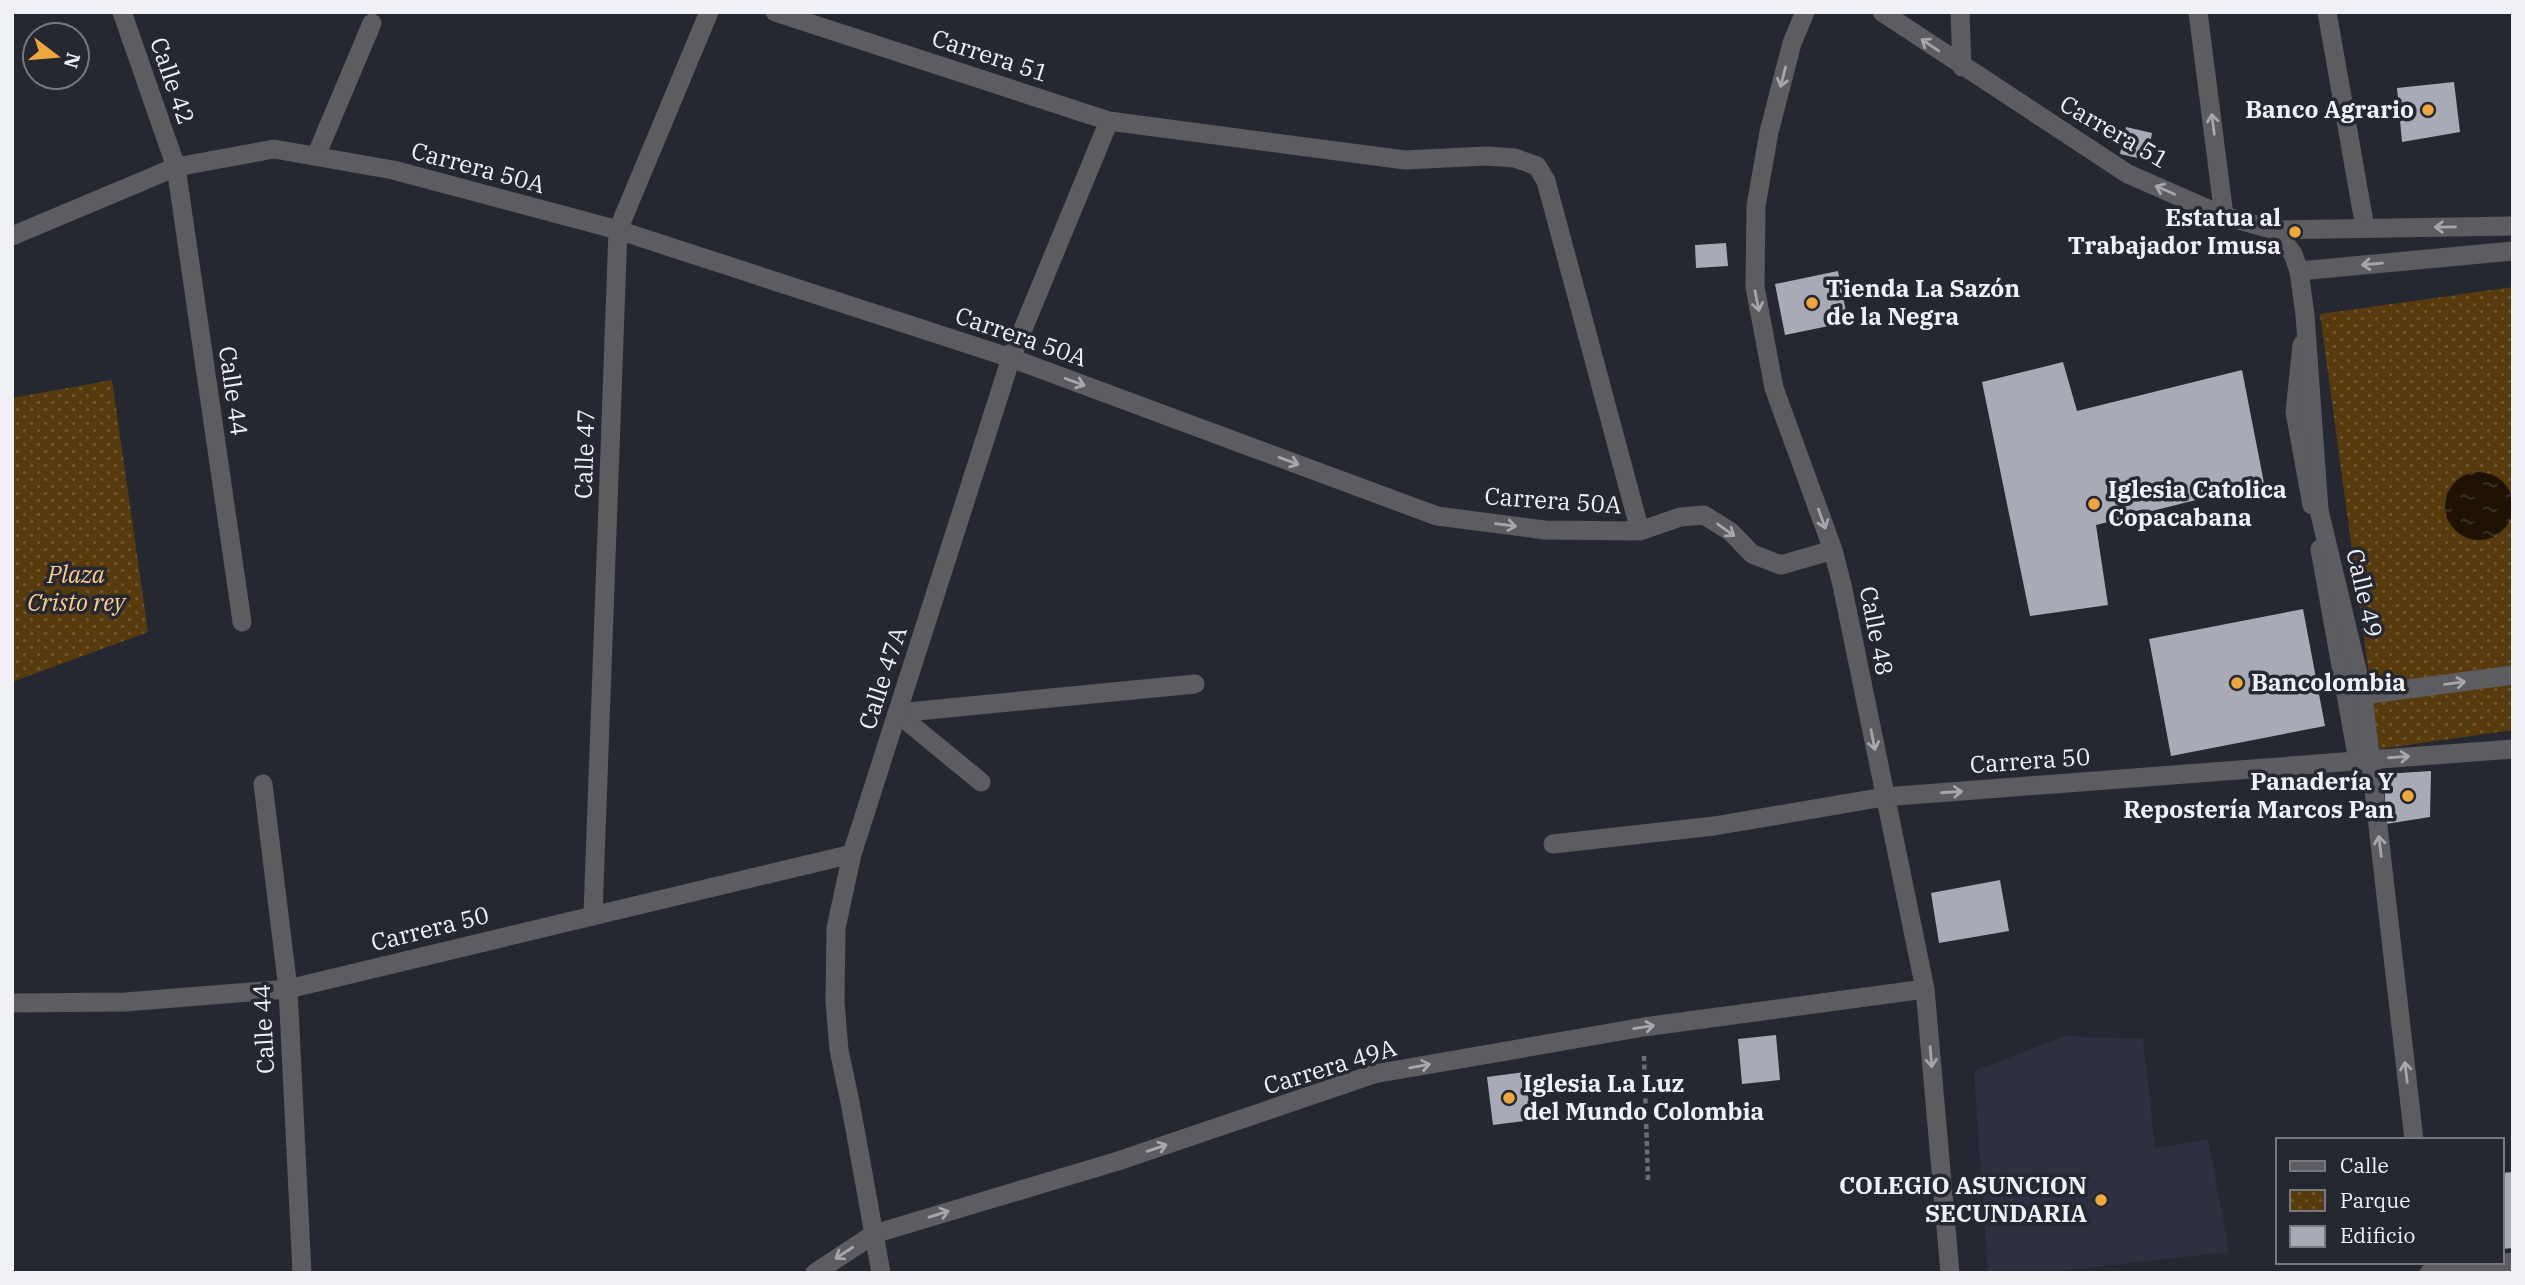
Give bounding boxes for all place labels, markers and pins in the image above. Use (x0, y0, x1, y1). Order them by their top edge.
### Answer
place label: Banco Agrario (2245, 93, 2414, 125)
marker: Banco Agrario (2420, 102, 2436, 118)
place label: Estatua al Trabajador Imusa (2068, 201, 2281, 261)
marker: Estatua al Trabajador Imusa (2287, 224, 2303, 240)
place label: Tienda La Sazón de la Negra (1826, 272, 2020, 332)
marker: Tienda La Sazón de la Negra (1804, 295, 1820, 311)
place label: Iglesia Catolica Copacabana (2108, 473, 2287, 533)
marker: Iglesia Catolica Copacabana (2086, 496, 2102, 512)
place label: Bancolombia (2251, 666, 2406, 698)
marker: Bancolombia (2229, 675, 2245, 691)
place label: Panadería Y Repostería Marcos Pan (2123, 765, 2394, 825)
marker: Panadería Y Repostería Marcos Pan (2400, 788, 2416, 804)
place label: Iglesia La Luz del Mundo Colombia (1523, 1067, 1765, 1127)
marker: Iglesia La Luz del Mundo Colombia (1501, 1090, 1517, 1106)
place label: COLEGIO ASUNCION SECUNDARIA (1839, 1169, 2087, 1229)
marker: COLEGIO ASUNCION SECUNDARIA (2093, 1192, 2109, 1208)

